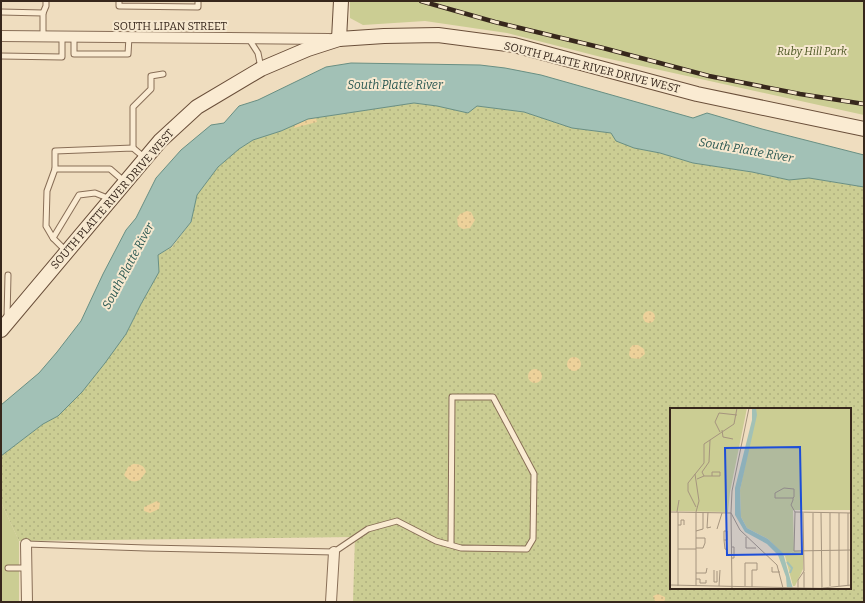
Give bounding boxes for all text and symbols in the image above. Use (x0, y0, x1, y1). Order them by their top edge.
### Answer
street label: SOUTH LIPAN STREET (113, 20, 227, 33)
street label: SOUTH PLATTE RIVER DRIVE WEST (503, 39, 682, 96)
park label: Ruby Hill Park (777, 45, 848, 58)
water label: South Platte River (347, 78, 444, 92)
street label: SOUTH PLATTE RIVER DRIVE WEST (48, 126, 177, 272)
water label: South Platte River (698, 135, 795, 165)
water label: South Platte River (99, 220, 157, 311)
inset map (670, 408, 851, 589)

